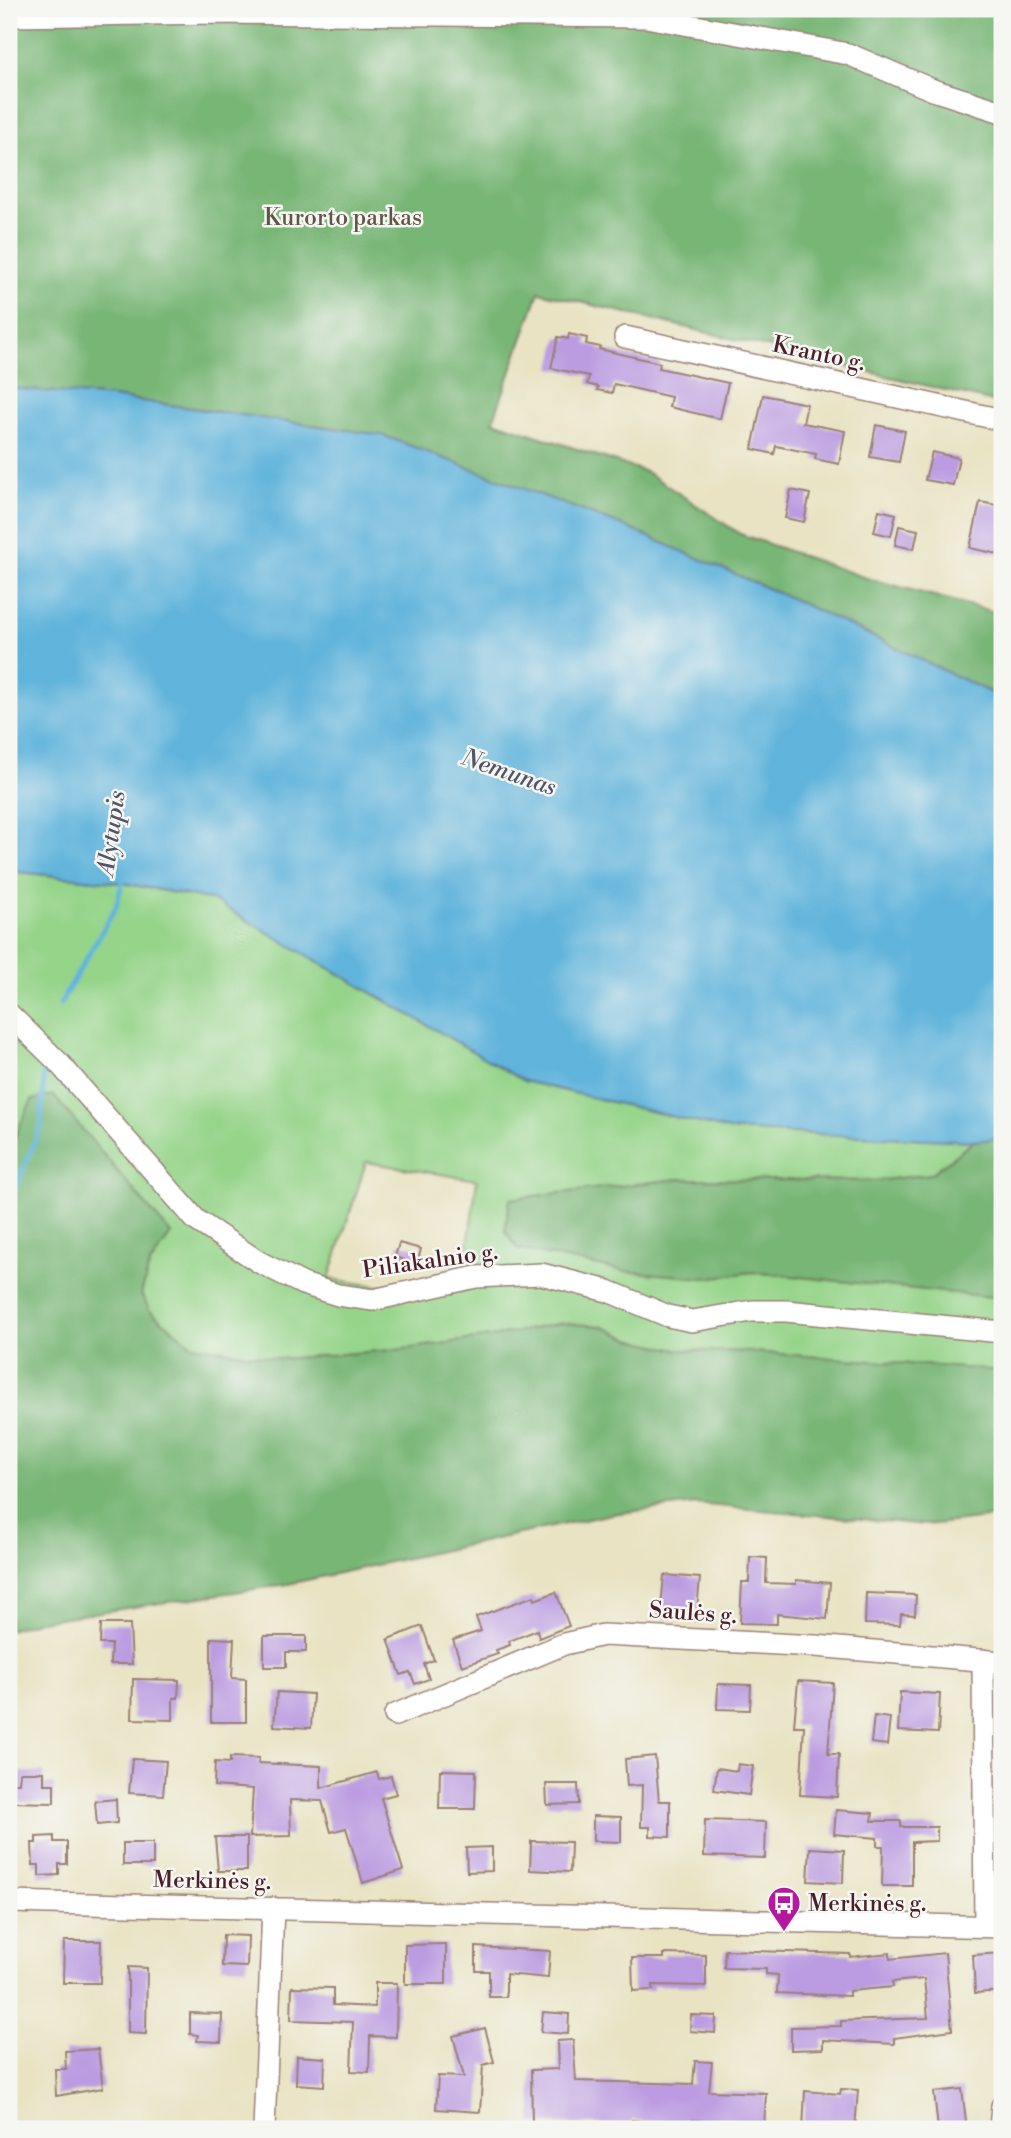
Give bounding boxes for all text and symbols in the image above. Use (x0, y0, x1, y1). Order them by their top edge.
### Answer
park label: Kurorto parkas (264, 204, 422, 232)
street label: Kranto g. (770, 330, 868, 377)
water label: Nemunas (456, 742, 560, 803)
water label: Alytupis (91, 789, 133, 880)
street label: Piliakalnio g. (361, 1238, 500, 1284)
street label: Saulės g. (648, 1596, 738, 1630)
street label: Merkinės g. (153, 1866, 271, 1896)
bus stop icon: Merkinės g. (765, 1884, 803, 1933)
place label: Merkinės g. (808, 1890, 926, 1918)

